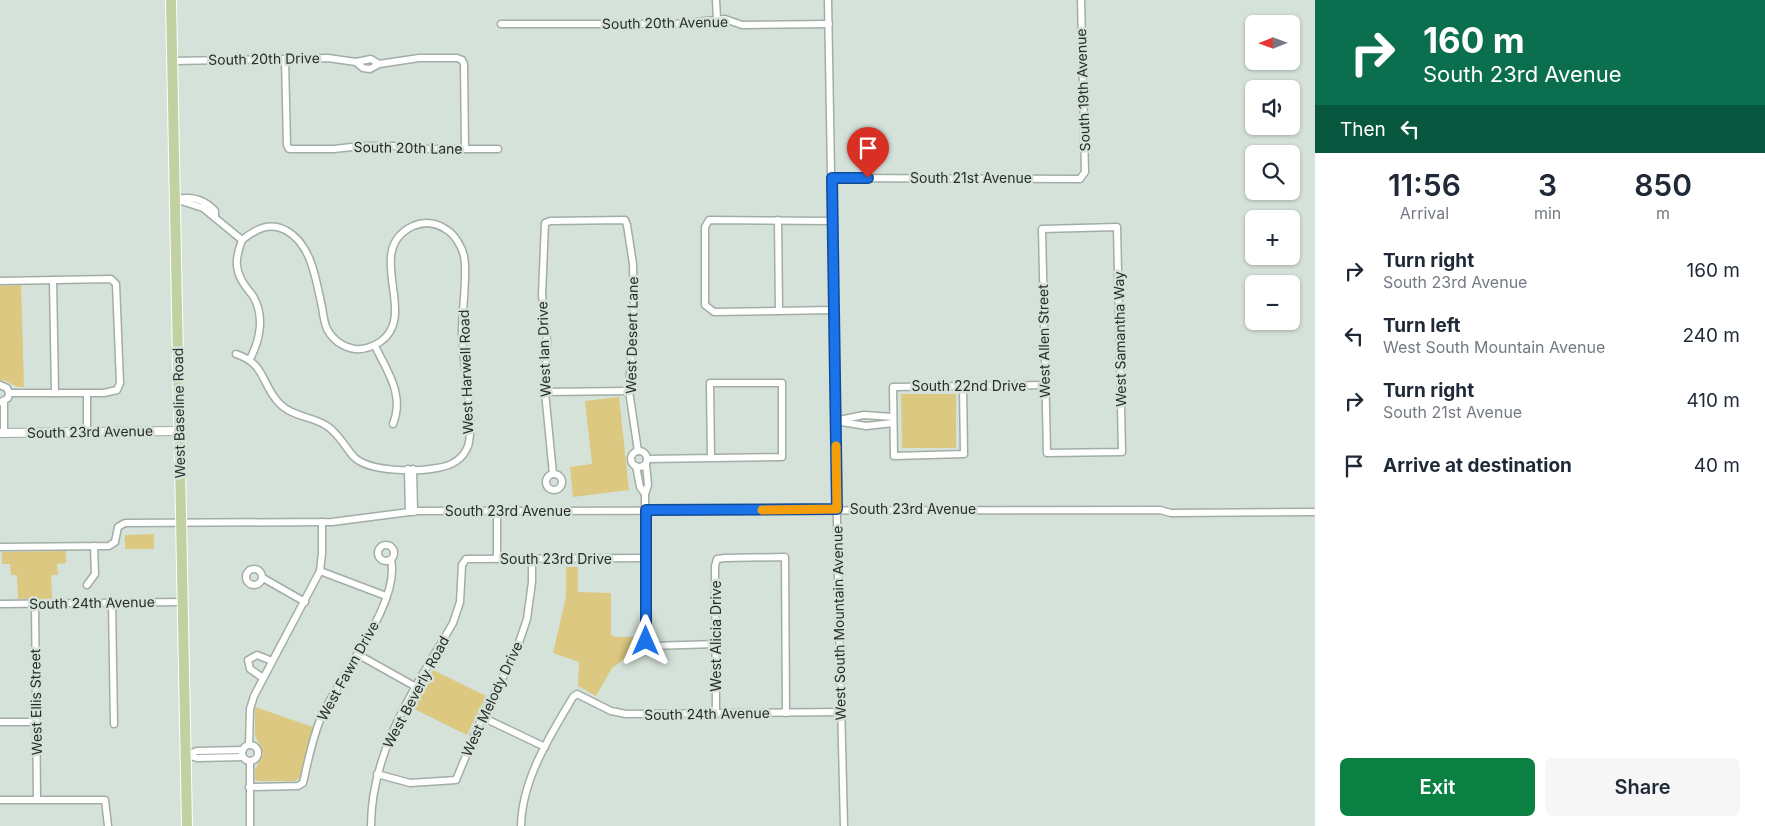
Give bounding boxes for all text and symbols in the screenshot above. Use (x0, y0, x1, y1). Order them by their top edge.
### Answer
street label: South 20th Avenue (602, 13, 728, 32)
north arrow (1245, 15, 1300, 70)
map controls (1245, 15, 1300, 330)
text: 160 m (1423, 19, 1525, 61)
icon: right (1340, 20, 1405, 85)
street label: South 19th Avenue (1072, 28, 1093, 152)
street label: South 20th Drive (208, 49, 320, 68)
text: South 23rd Avenue (1423, 61, 1622, 87)
button: sound (1245, 80, 1300, 135)
icon: left (1396, 115, 1424, 143)
text: Then (1340, 118, 1386, 141)
pin (847, 127, 889, 178)
icon: arrive (854, 134, 882, 162)
street label: South 20th Lane (353, 138, 463, 157)
button: search (1245, 145, 1300, 200)
text: 11:56 (1388, 167, 1461, 203)
text: 3 (1538, 167, 1557, 203)
text: 850 (1634, 167, 1692, 203)
street label: South 21st Avenue (910, 169, 1032, 186)
text: Arrival (1400, 203, 1449, 223)
text: min (1534, 203, 1561, 223)
text: m (1656, 203, 1670, 223)
button: + (1245, 210, 1300, 265)
text: Turn right (1383, 249, 1474, 272)
icon: right (1340, 257, 1368, 285)
text: 160 m (1687, 259, 1740, 282)
street label: West Samantha Way (1110, 271, 1129, 407)
text: South 23rd Avenue (1383, 272, 1527, 292)
button: − (1245, 275, 1300, 330)
street label: West Desert Lane (622, 276, 641, 394)
street label: West Allen Street (1034, 284, 1053, 398)
street label: West Ian Drive (533, 301, 554, 397)
street label: West Harwell Road (455, 309, 476, 435)
text: Turn left (1383, 314, 1461, 337)
icon: left (1340, 322, 1368, 350)
text: 240 m (1682, 324, 1740, 347)
text: West South Mountain Avenue (1383, 337, 1605, 357)
street label: West Baseline Road (169, 348, 188, 478)
street label: South 22nd Drive (911, 377, 1027, 394)
text: Turn right (1383, 379, 1474, 402)
icon: right (1340, 387, 1368, 415)
text: 410 m (1686, 389, 1740, 412)
text: South 21st Avenue (1383, 402, 1522, 422)
street label: South 23rd Avenue (27, 422, 153, 441)
icon: arrive (1340, 452, 1368, 480)
text: Arrive at destination (1383, 454, 1572, 477)
text: 40 m (1694, 454, 1740, 477)
street label: South 23rd Avenue (850, 500, 976, 517)
street label: South 23rd Avenue (445, 502, 571, 519)
street label: West South Mountain Avenue (828, 526, 849, 720)
street label: South 23rd Drive (500, 550, 612, 567)
street label: West Alicia Drive (707, 580, 724, 692)
street label: South 24th Avenue (29, 593, 155, 612)
position arrow (619, 614, 671, 666)
street label: West Fawn Drive (313, 618, 382, 724)
street label: West Beverly Road (379, 633, 452, 751)
street label: West Melody Drive (457, 639, 526, 759)
street label: West Ellis Street (26, 648, 45, 755)
street label: South 24th Avenue (644, 704, 770, 723)
button: Exit (1340, 758, 1535, 816)
button: Share (1545, 758, 1740, 816)

